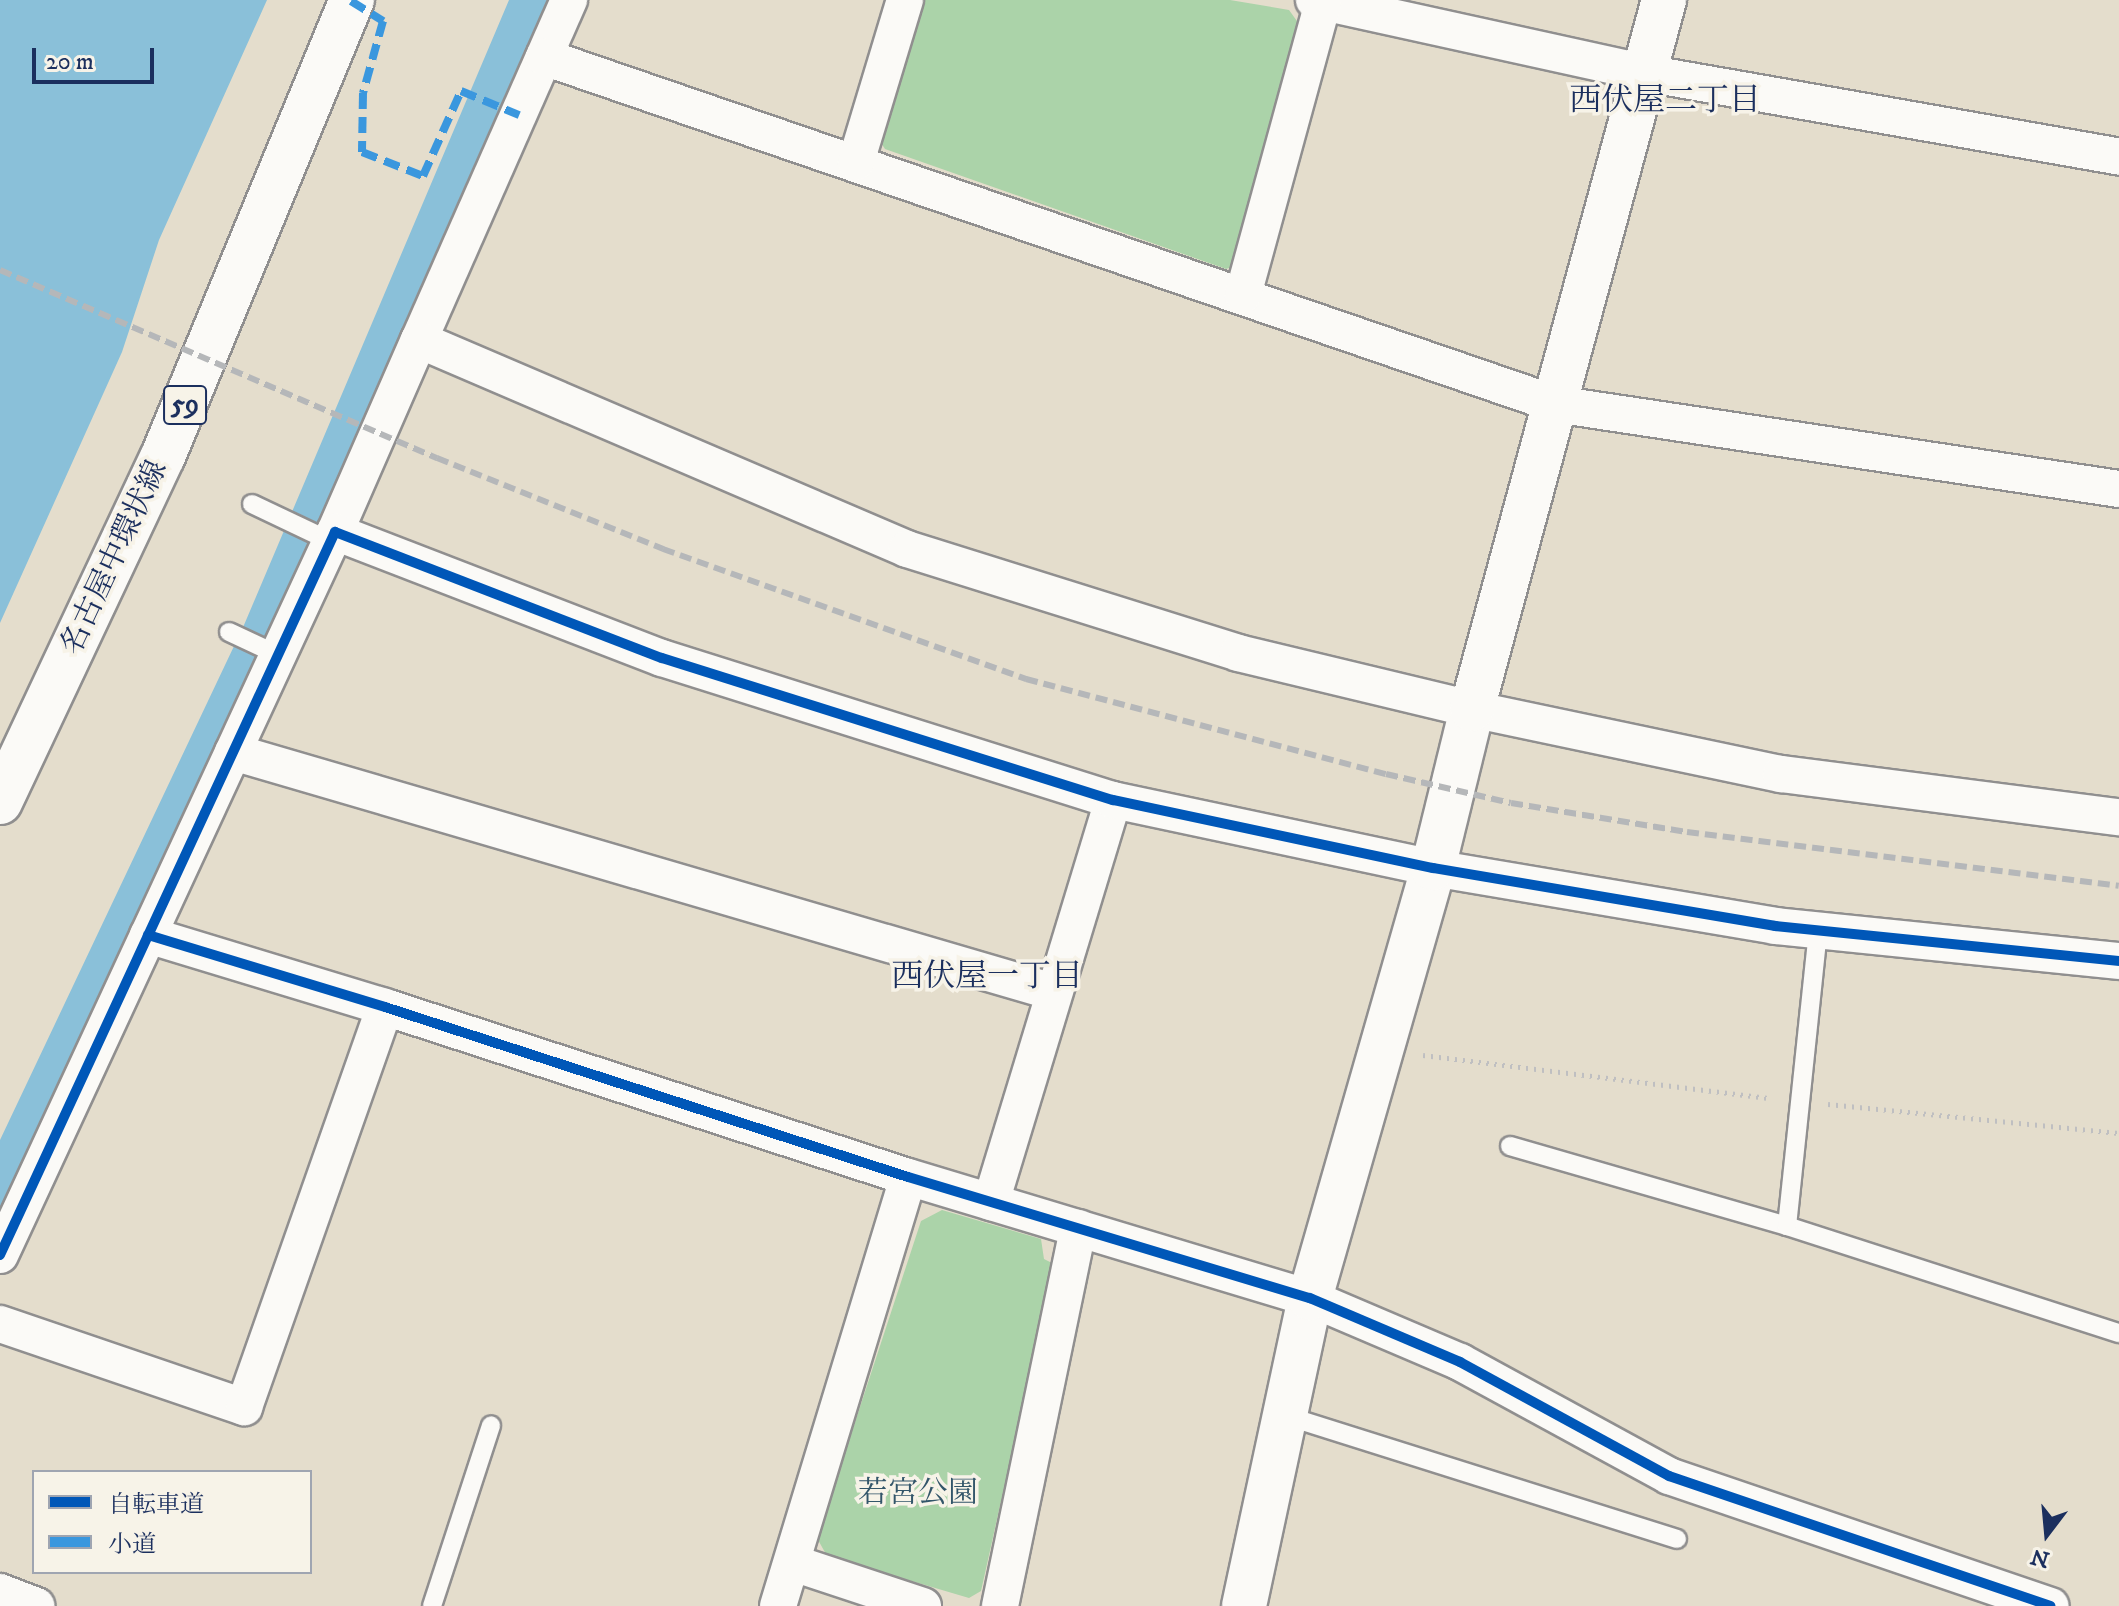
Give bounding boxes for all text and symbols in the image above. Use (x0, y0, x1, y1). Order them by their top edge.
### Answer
scale bar (36, 32, 158, 82)
text: 20 m (46, 47, 94, 77)
district label: 西伏屋二丁目 (1569, 82, 1761, 120)
road number: 59 (163, 381, 207, 429)
street label: 名古屋中環状線 (54, 455, 176, 661)
district label: 西伏屋一丁目 (891, 958, 1083, 996)
legend (32, 1470, 312, 1574)
park label: 若宮公園 (858, 1476, 978, 1512)
text: 自転車道 (108, 1490, 204, 1520)
north arrow (2007, 1494, 2087, 1574)
text: 小道 (108, 1530, 156, 1560)
text: N (2028, 1542, 2053, 1573)

